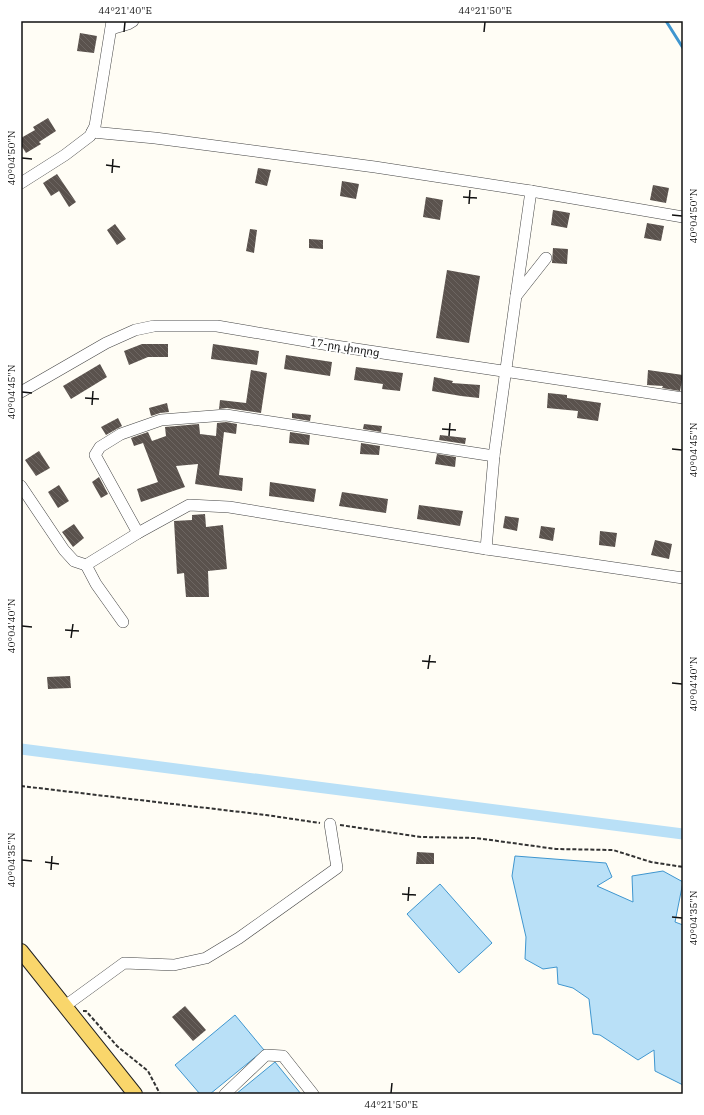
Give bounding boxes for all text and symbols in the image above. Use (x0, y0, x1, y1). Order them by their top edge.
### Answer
text: 44°21'40"E (98, 4, 152, 17)
text: 44°21'50"E (458, 4, 512, 17)
text: 40°04'50"N (5, 130, 18, 186)
text: 40°04'50"N (687, 188, 700, 244)
street label: 17-րդ փողոց (309, 335, 381, 359)
text: 40°04'45"N (5, 364, 18, 420)
text: 40°04'45"N (687, 422, 700, 478)
text: 40°04'40"N (5, 598, 18, 654)
text: 40°04'40"N (687, 656, 700, 712)
text: 40°04'35"N (5, 832, 18, 888)
text: 40°04'35"N (687, 890, 700, 946)
text: 44°21'50"E (364, 1098, 418, 1111)

